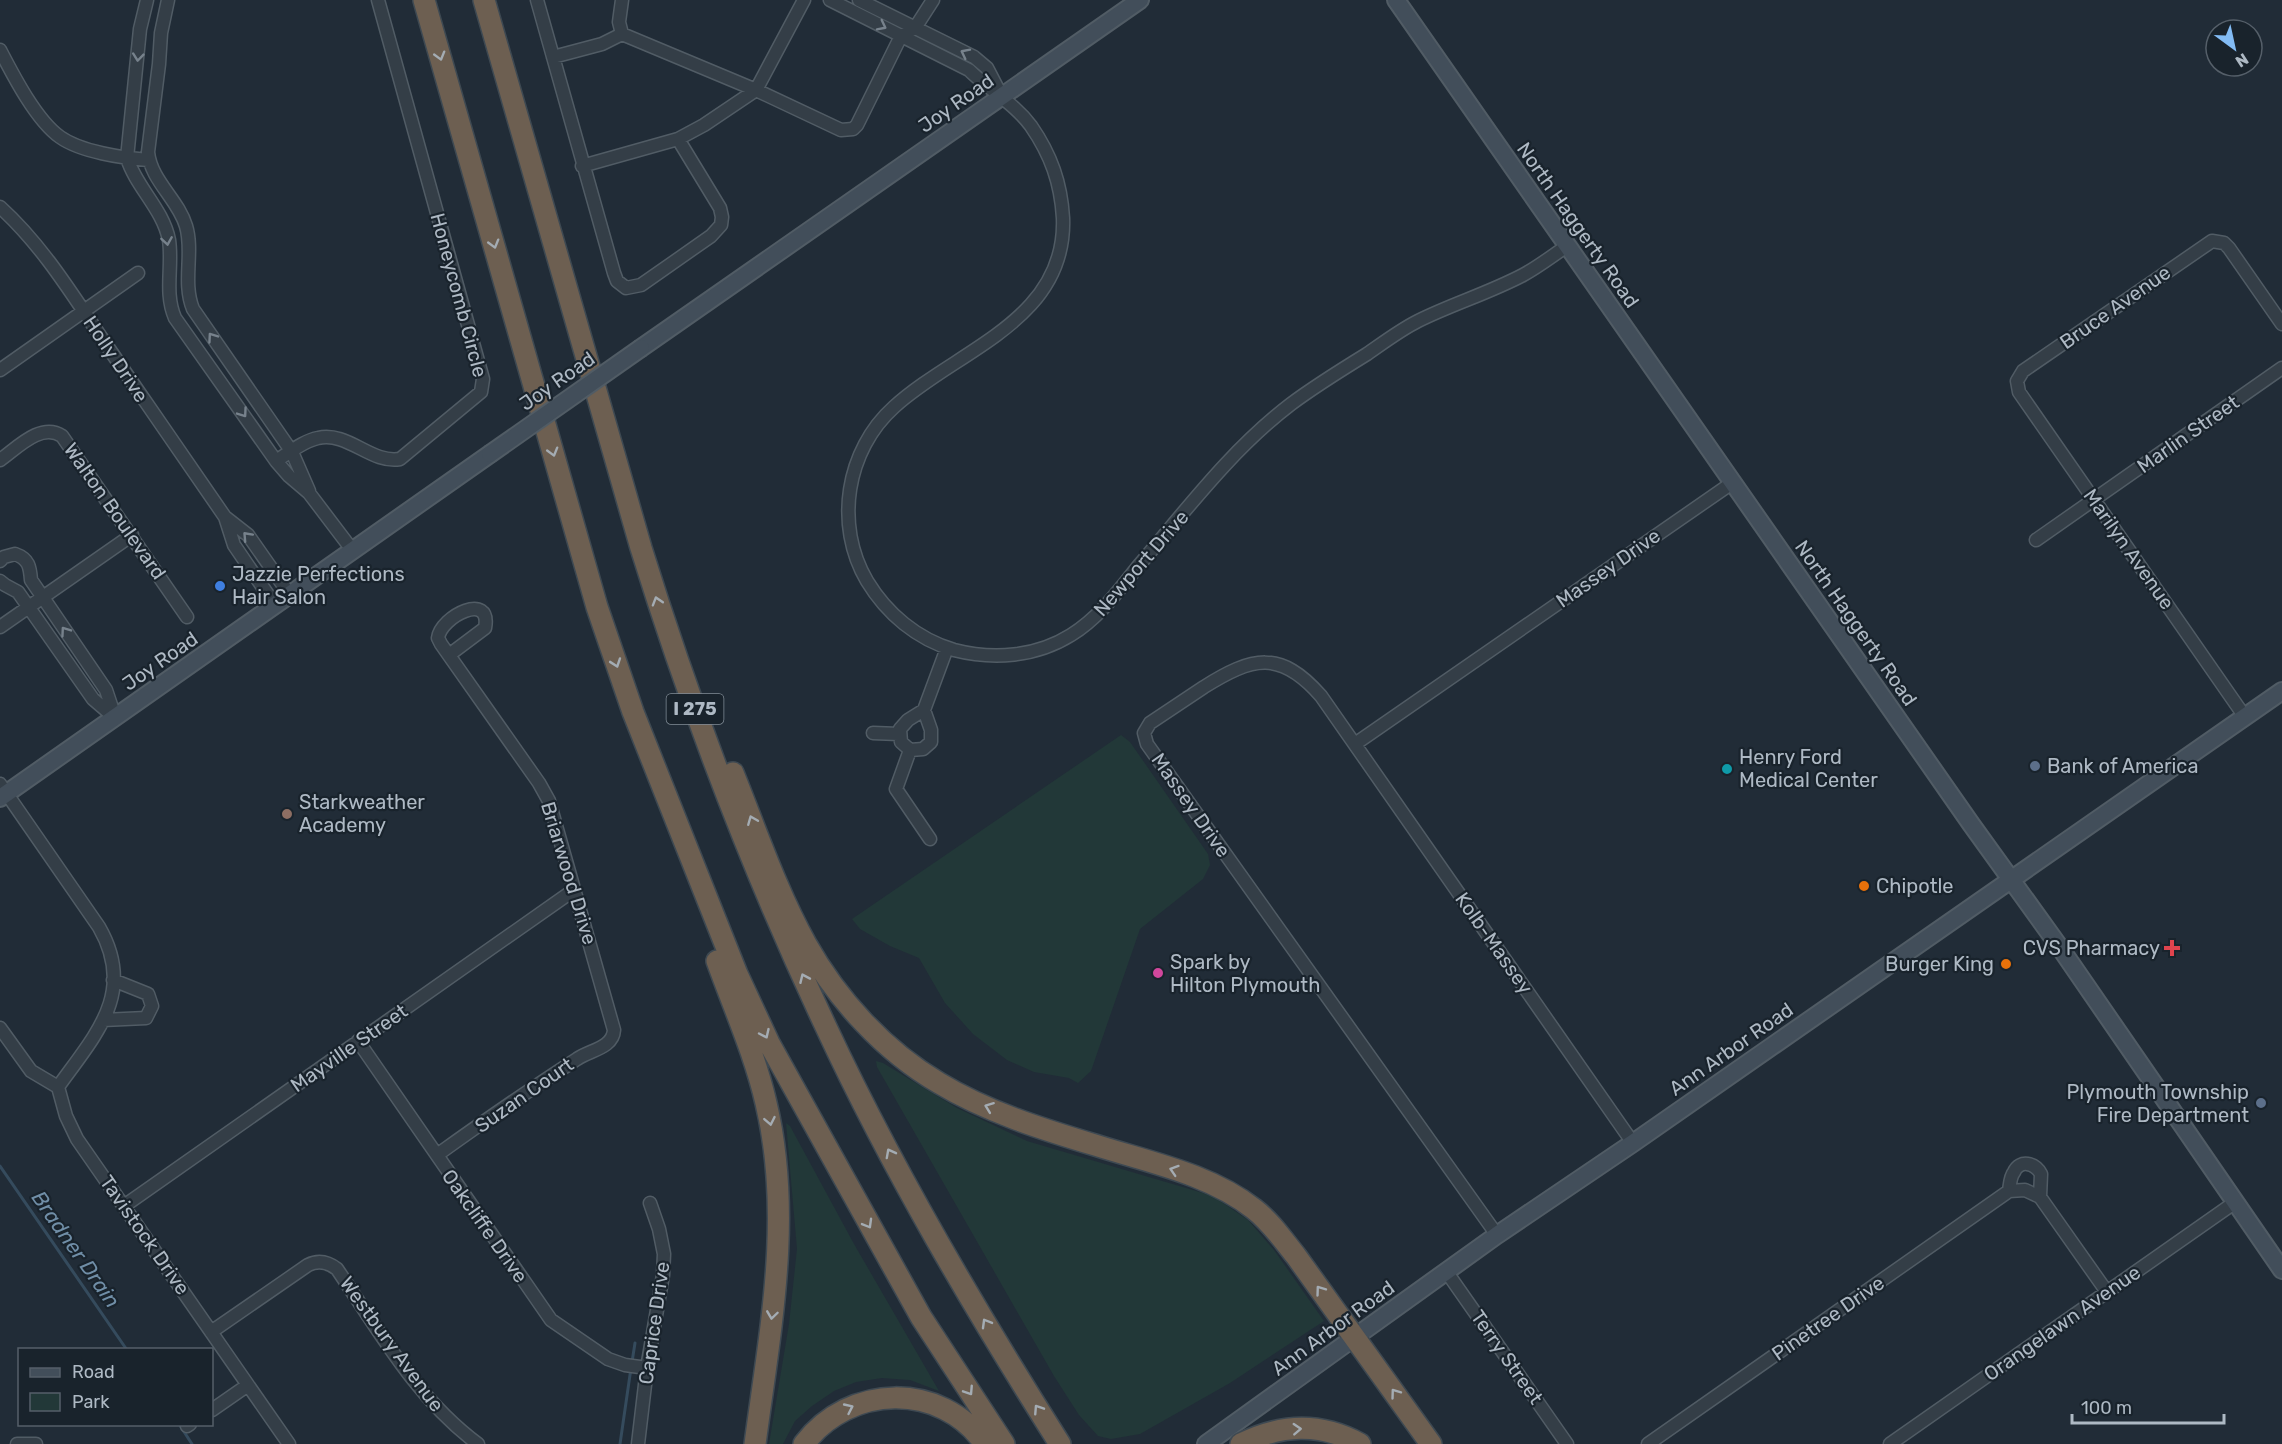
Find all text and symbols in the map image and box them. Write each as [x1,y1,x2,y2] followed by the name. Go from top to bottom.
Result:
[2204,18,2264,78] north arrow
[875,19,886,31] one-way arrow
[961,49,971,60] one-way arrow
[2232,49,2252,71] text: N
[433,50,445,61] one-way arrow
[132,53,144,62] one-way arrow
[914,68,998,138] street label: Joy Road
[1512,138,1644,312] street label: North Haggerty Road
[426,210,492,380] street label: Honeycomb Circle
[161,237,173,246] one-way arrow
[487,238,499,249] one-way arrow
[2055,260,2175,354] street label: Bruce Avenue
[78,311,154,407] street label: Holly Drive
[208,332,219,343] one-way arrow
[515,346,599,416] street label: Joy Road
[2132,390,2244,478] street label: Marlin Street
[236,407,247,418] one-way arrow
[59,438,171,584] street label: Walton Boulevard
[546,446,558,456] one-way arrow
[2079,484,2179,614] street label: Marilyn Avenue
[1088,505,1194,621] street label: Newport Drive
[1551,523,1665,613] street label: Massey Drive
[243,533,254,543] one-way arrow
[1790,536,1922,710] street label: North Haggerty Road
[232,562,405,609] place label: Jazzie Perfections Hair Salon
[213,579,227,593] marker: Jazzie Perfections Hair Salon
[652,596,664,607] one-way arrow
[118,626,202,696] street label: Joy Road
[61,627,72,638] one-way arrow
[609,657,622,667] one-way arrow
[666,694,724,724] road number: I 275
[1739,745,1878,792] place label: Henry Ford Medical Center
[1146,748,1236,862] street label: Massey Drive
[2047,754,2198,778] place label: Bank of America
[2028,759,2042,773] marker: Bank of America
[1720,762,1734,776] marker: Henry Ford Medical Center
[299,790,425,837] place label: Starkweather Academy
[536,799,602,947] street label: Briarwood Drive
[280,807,294,821] marker: Starkweather Academy
[747,815,759,826] one-way arrow
[1876,874,1954,898] place label: Chipotle
[1857,879,1871,893] marker: Chipotle
[1450,888,1538,998] street label: Kolb-Massey
[2023,936,2160,960] place label: CVS Pharmacy
[2165,941,2179,955] marker: CVS Pharmacy
[1170,950,1320,997] place label: Spark by Hilton Plymouth
[1885,952,1994,976] place label: Burger King
[1999,957,2013,971] marker: Burger King
[1151,966,1165,980] marker: Spark by Hilton Plymouth
[799,974,811,985] one-way arrow
[1664,997,1798,1101] street label: Ann Arbor Road
[286,999,412,1097] street label: Mayville Street
[757,1028,769,1039] one-way arrow
[470,1052,578,1138] street label: Suzan Court
[2066,1080,2249,1127] place label: Plymouth Township Fire Department
[2254,1096,2268,1110] marker: Plymouth Township Fire Department
[984,1102,995,1115] one-way arrow
[763,1116,776,1126] one-way arrow
[886,1149,897,1160] one-way arrow
[437,1165,533,1287] street label: Oakcliffe Drive
[1169,1165,1180,1177] one-way arrow
[95,1171,195,1299] street label: Tavistock Drive
[27,1186,125,1312] water label: Bradner Drain
[861,1218,872,1228] one-way arrow
[633,1260,675,1386] street label: Caprice Drive
[1979,1260,2145,1386] street label: Orangelawn Avenue
[1767,1270,1889,1366] street label: Pinetree Drive
[335,1272,449,1416] street label: Westbury Avenue
[1267,1275,1399,1381] street label: Ann Arbor Road
[1316,1285,1327,1296] one-way arrow
[1466,1305,1548,1409] street label: Terry Street
[767,1310,779,1320] one-way arrow
[982,1319,993,1329] one-way arrow
[18,1348,213,1426] legend
[72,1361,115,1383] text: Road
[962,1384,973,1395] one-way arrow
[2072,1387,2224,1425] scale bar
[1391,1389,1402,1400] one-way arrow
[72,1391,110,1413] text: Park
[2081,1397,2132,1419] text: 100 m
[843,1404,854,1416] one-way arrow
[1034,1405,1045,1416] one-way arrow
[1292,1423,1301,1435] one-way arrow

